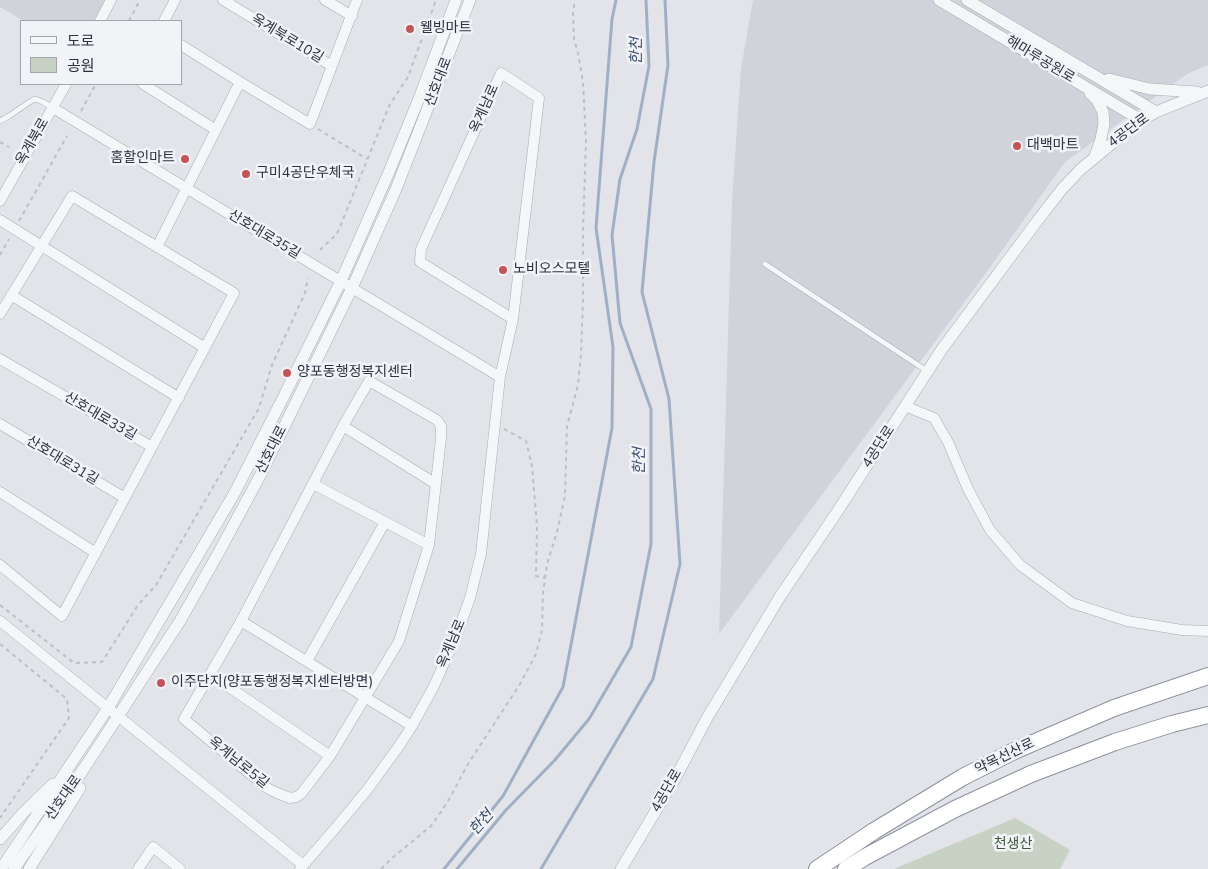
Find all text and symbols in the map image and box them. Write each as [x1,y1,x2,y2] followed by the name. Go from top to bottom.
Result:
[248,11,326,67] street label: 옥계북로10길
[20,20,182,85] legend
[420,21,472,37] place label: 웰빙마트
[404,23,416,35] marker: 웰빙마트
[67,31,95,51] text: 도로
[1003,33,1077,87] street label: 해마루공원로
[628,37,646,65] water label: 한천
[422,55,456,109] street label: 산호대로
[67,56,95,76] text: 공원
[467,82,503,136] street label: 옥계남로
[1105,110,1153,152] street label: 4공단로
[13,115,53,169] street label: 옥계북로
[1027,138,1079,154] place label: 대백마트
[1011,140,1023,152] marker: 대백마트
[111,151,175,167] place label: 홈할인마트
[179,153,191,165] marker: 홈할인마트
[256,166,355,182] place label: 구미4공단우체국
[240,168,252,180] marker: 구미4공단우체국
[225,207,303,263] street label: 산호대로35길
[513,262,590,278] place label: 노비오스모텔
[497,264,509,276] marker: 노비오스모텔
[297,365,413,381] place label: 양포동행정복지센터
[281,367,293,379] marker: 양포동행정복지센터
[61,389,139,445] street label: 산호대로33길
[253,423,291,477] street label: 산호대로
[859,423,899,471] street label: 4공단로
[23,433,101,489] street label: 산호대로31길
[631,447,649,475] water label: 한천
[434,617,470,671] street label: 옥계남로
[171,675,373,691] place label: 이주단지(양포동행정복지센터방면)
[155,677,167,689] marker: 이주단지(양포동행정복지센터방면)
[204,734,272,792] street label: 옥계남로5길
[972,735,1038,779] street label: 약목선산로
[648,766,686,816] street label: 4공단로
[42,772,86,824] street label: 산호대로
[466,807,498,839] water label: 한천
[994,837,1032,853] park label: 천생산

